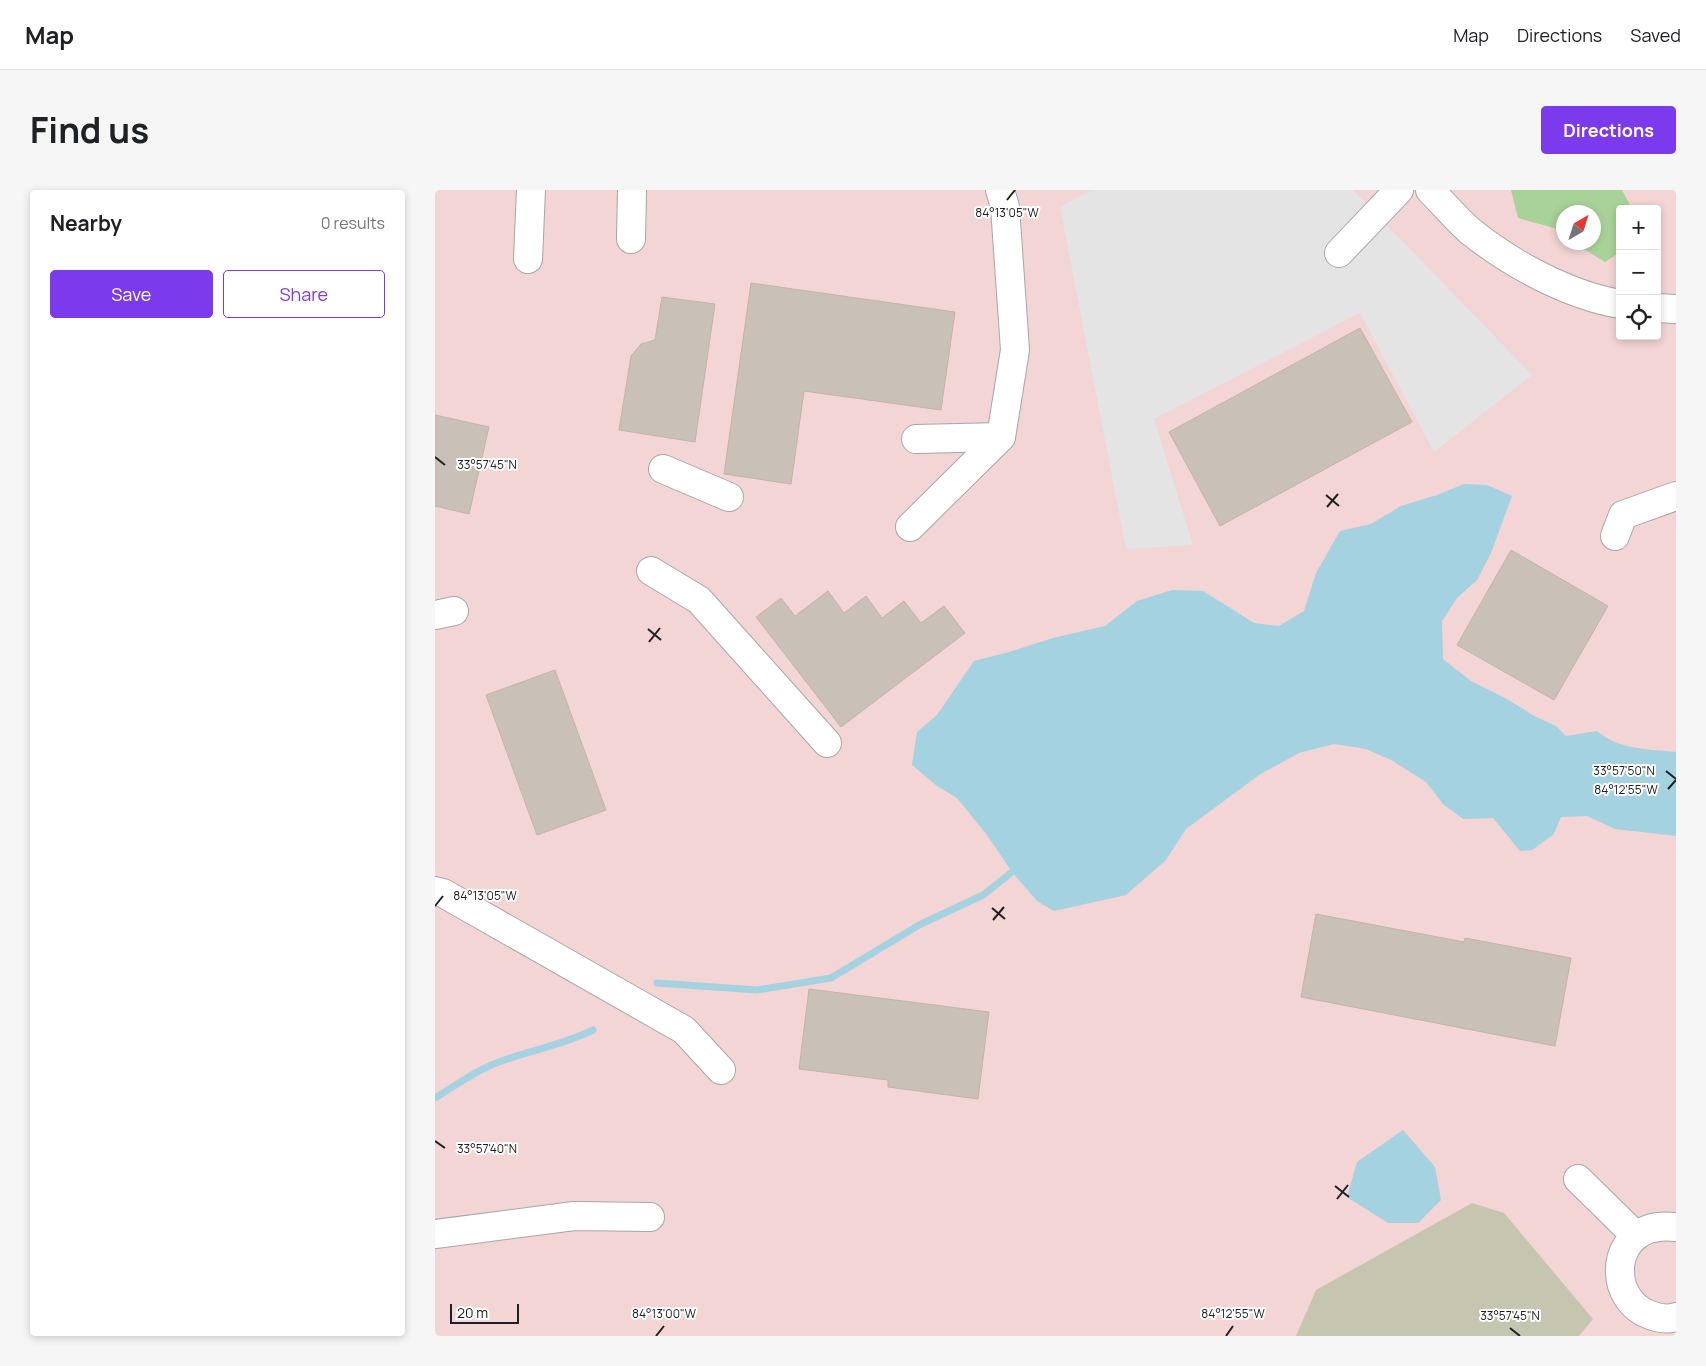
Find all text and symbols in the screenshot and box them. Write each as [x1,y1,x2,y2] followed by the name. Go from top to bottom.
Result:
[25,18,74,51] text: Map
[1453,23,1489,47] text: Map
[1517,23,1602,47] text: Directions
[1630,23,1681,47] text: Saved
[30,106,149,154] text: Find us
[1541,106,1676,154] button: Directions
[975,204,1040,221] text: 84°13'05"W
[1556,205,1601,250] north arrow
[1616,205,1661,340] map controls
[1616,205,1661,250] button: +
[50,209,122,237] text: Nearby
[321,212,385,234] text: 0 results
[1616,250,1661,295] button: −
[50,270,213,318] button: Save
[223,270,385,318] button: Share
[1616,295,1661,340] button: locate
[457,456,517,473] text: 33°57'45"N
[1593,762,1655,779] text: 33°57'50"N
[1594,781,1658,798] text: 84°12'55"W
[453,887,518,904] text: 84°13'05"W
[457,1140,517,1157] text: 33°57'40"N
[450,1301,519,1324] scale bar
[457,1303,488,1322] text: 20 m
[632,1305,697,1322] text: 84°13'00"W
[1201,1305,1265,1322] text: 84°12'55"W
[1480,1307,1540,1324] text: 33°57'45"N

